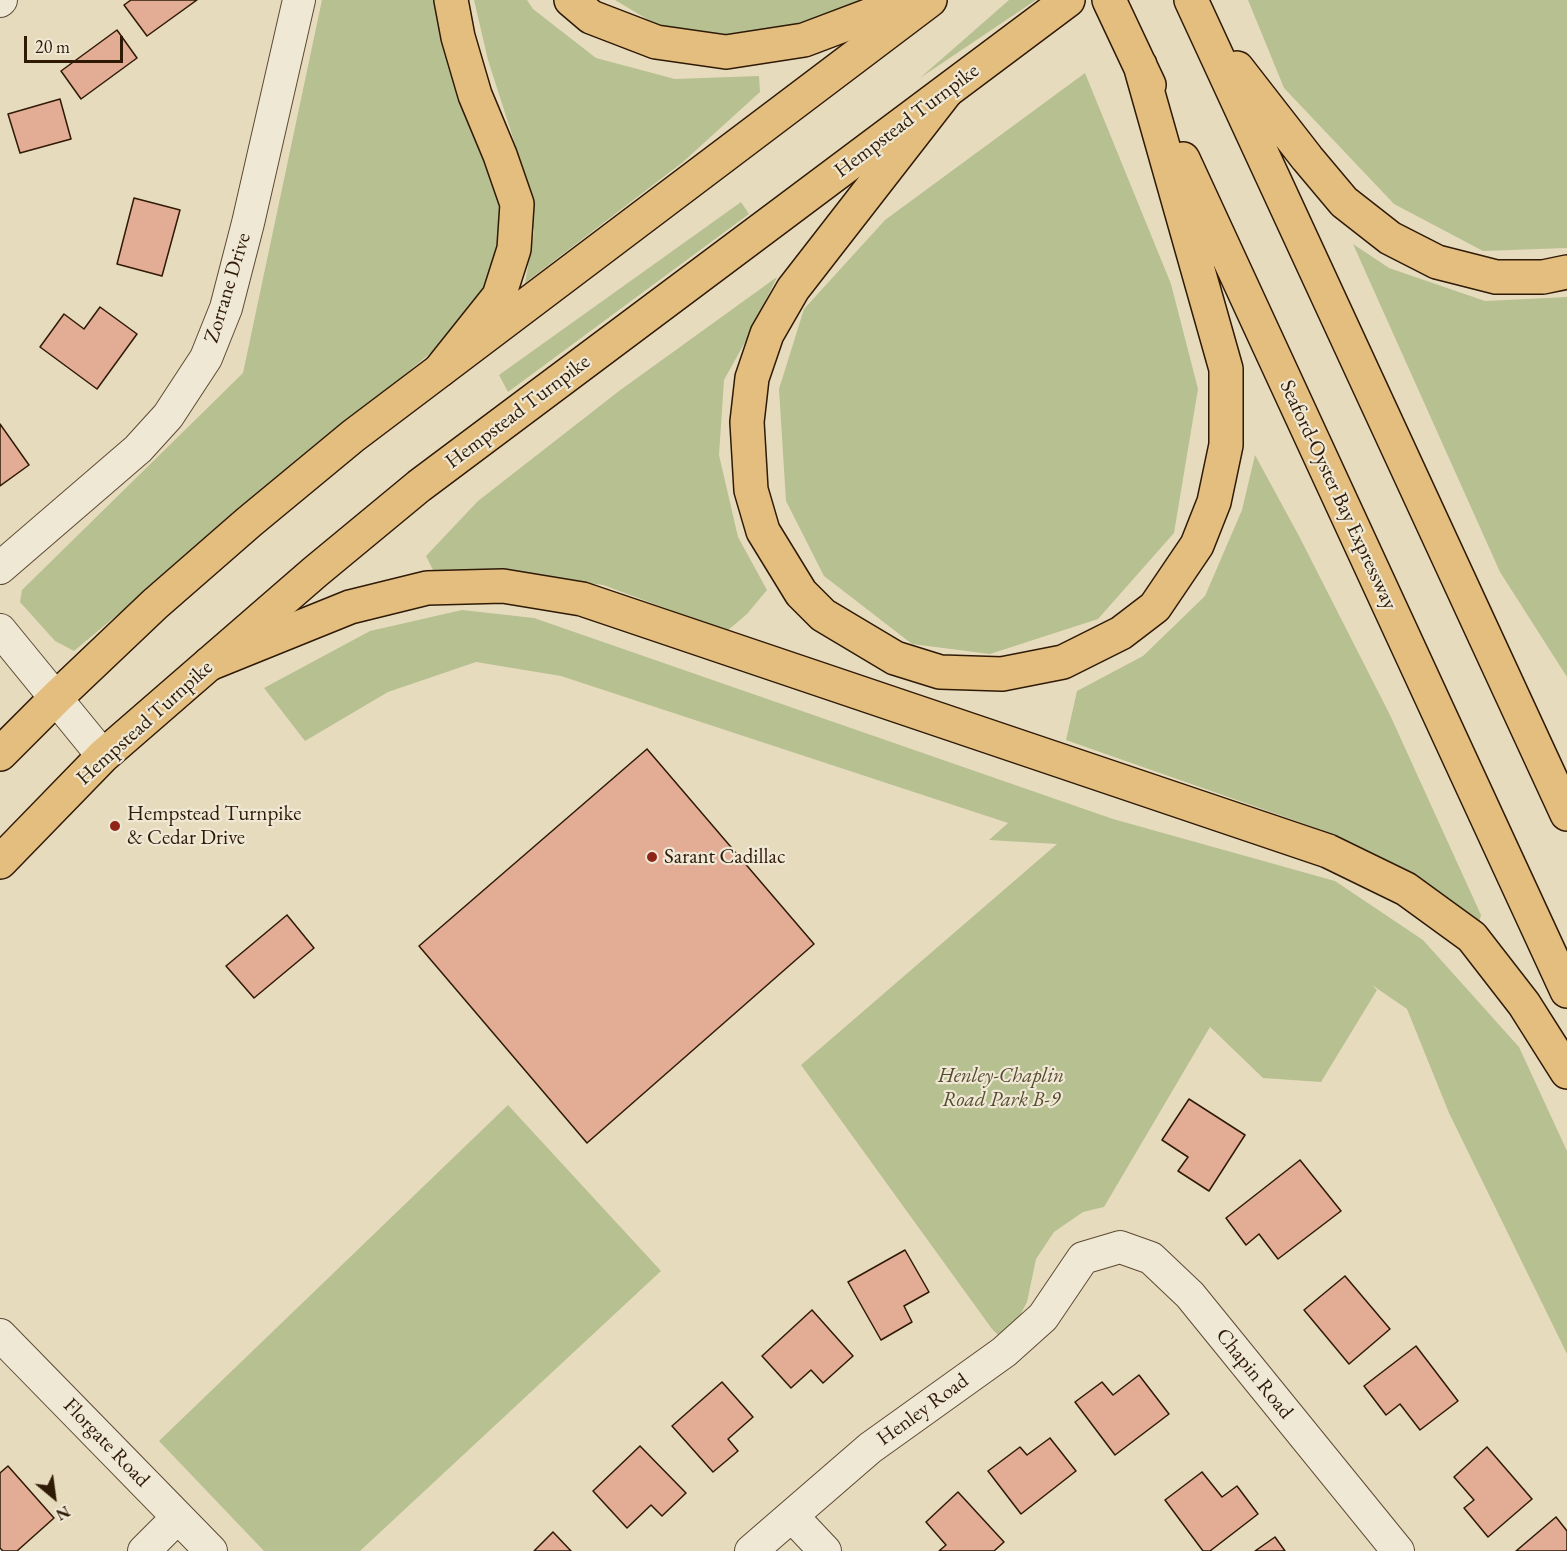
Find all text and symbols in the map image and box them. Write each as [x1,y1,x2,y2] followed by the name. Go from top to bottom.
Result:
[27,24,126,62] scale bar
[35,35,70,58] text: 20 m
[830,58,984,184] street label: Hempstead Turnpike
[199,230,257,346] street label: Zorrane Drive
[441,349,595,475] street label: Hempstead Turnpike
[1274,376,1402,614] street label: Seaford-Oyster Bay Expressway
[72,655,218,791] street label: Hempstead Turnpike
[127,801,302,851] place label: Hempstead Turnpike & Cedar Drive
[108,819,122,833] marker: Hempstead Turnpike & Cedar Drive
[664,844,785,870] place label: Sarant Cadillac
[645,850,659,864] marker: Sarant Cadillac
[938,1063,1064,1113] park label: Henley-Chaplin Road Park B-9
[1210,1324,1298,1424] street label: Chapin Road
[872,1368,974,1452] street label: Henley Road
[57,1393,155,1493] street label: Florgate Road
[24,1467,84,1527] north arrow
[52,1501,74,1526] text: N

